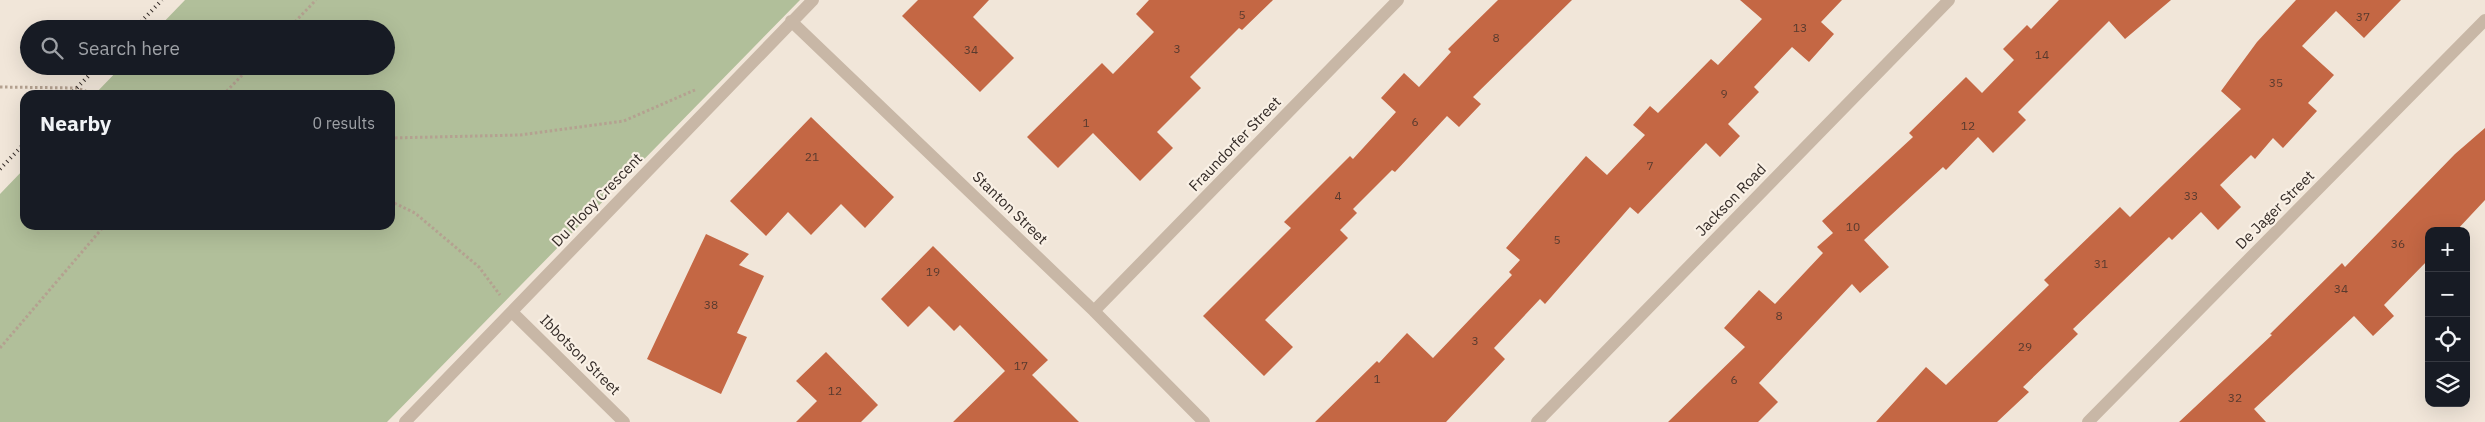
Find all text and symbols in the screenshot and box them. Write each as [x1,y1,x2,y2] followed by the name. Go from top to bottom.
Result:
[1238,7,1246,22] house number: 5
[2356,9,2370,24] house number: 37
[20,20,395,75] search box
[1793,20,1807,35] house number: 13
[1492,30,1500,45] house number: 8
[38,34,66,62] icon: search
[78,36,180,60] text: Search here
[1173,41,1181,56] house number: 3
[964,42,978,57] house number: 34
[2035,47,2049,62] house number: 14
[2269,75,2283,90] house number: 35
[1720,86,1728,101] house number: 9
[1185,92,1285,195] street label: Fraundorfer Street
[40,109,111,137] text: Nearby
[312,113,375,133] text: 0 results
[1411,114,1419,129] house number: 6
[1082,115,1090,130] house number: 1
[1961,118,1975,133] house number: 12
[547,149,646,250] street label: Du Plooy Crescent
[805,149,819,164] house number: 21
[1646,158,1654,173] house number: 7
[1691,160,1770,240] street label: Jackson Road
[2231,166,2318,253] street label: De Jager Street
[969,167,1052,248] street label: Stanton Street
[1334,188,1342,203] house number: 4
[2184,188,2198,203] house number: 33
[1846,219,1860,234] house number: 10
[2425,227,2470,407] map controls
[2425,227,2470,272] button: +
[1553,232,1561,247] house number: 5
[2391,236,2405,251] house number: 36
[2094,256,2108,271] house number: 31
[926,264,940,279] house number: 19
[2425,272,2470,317] button: −
[2334,281,2348,296] house number: 34
[704,297,718,312] house number: 38
[1775,308,1783,323] house number: 8
[536,310,625,399] street label: Ibbotson Street
[2425,317,2470,362] button: locate
[1471,333,1479,348] house number: 3
[2018,339,2032,354] house number: 29
[1014,358,1028,373] house number: 17
[2425,362,2470,407] button: layers
[1373,371,1381,386] house number: 1
[1730,372,1738,387] house number: 6
[828,383,842,398] house number: 12
[2228,390,2242,405] house number: 32

